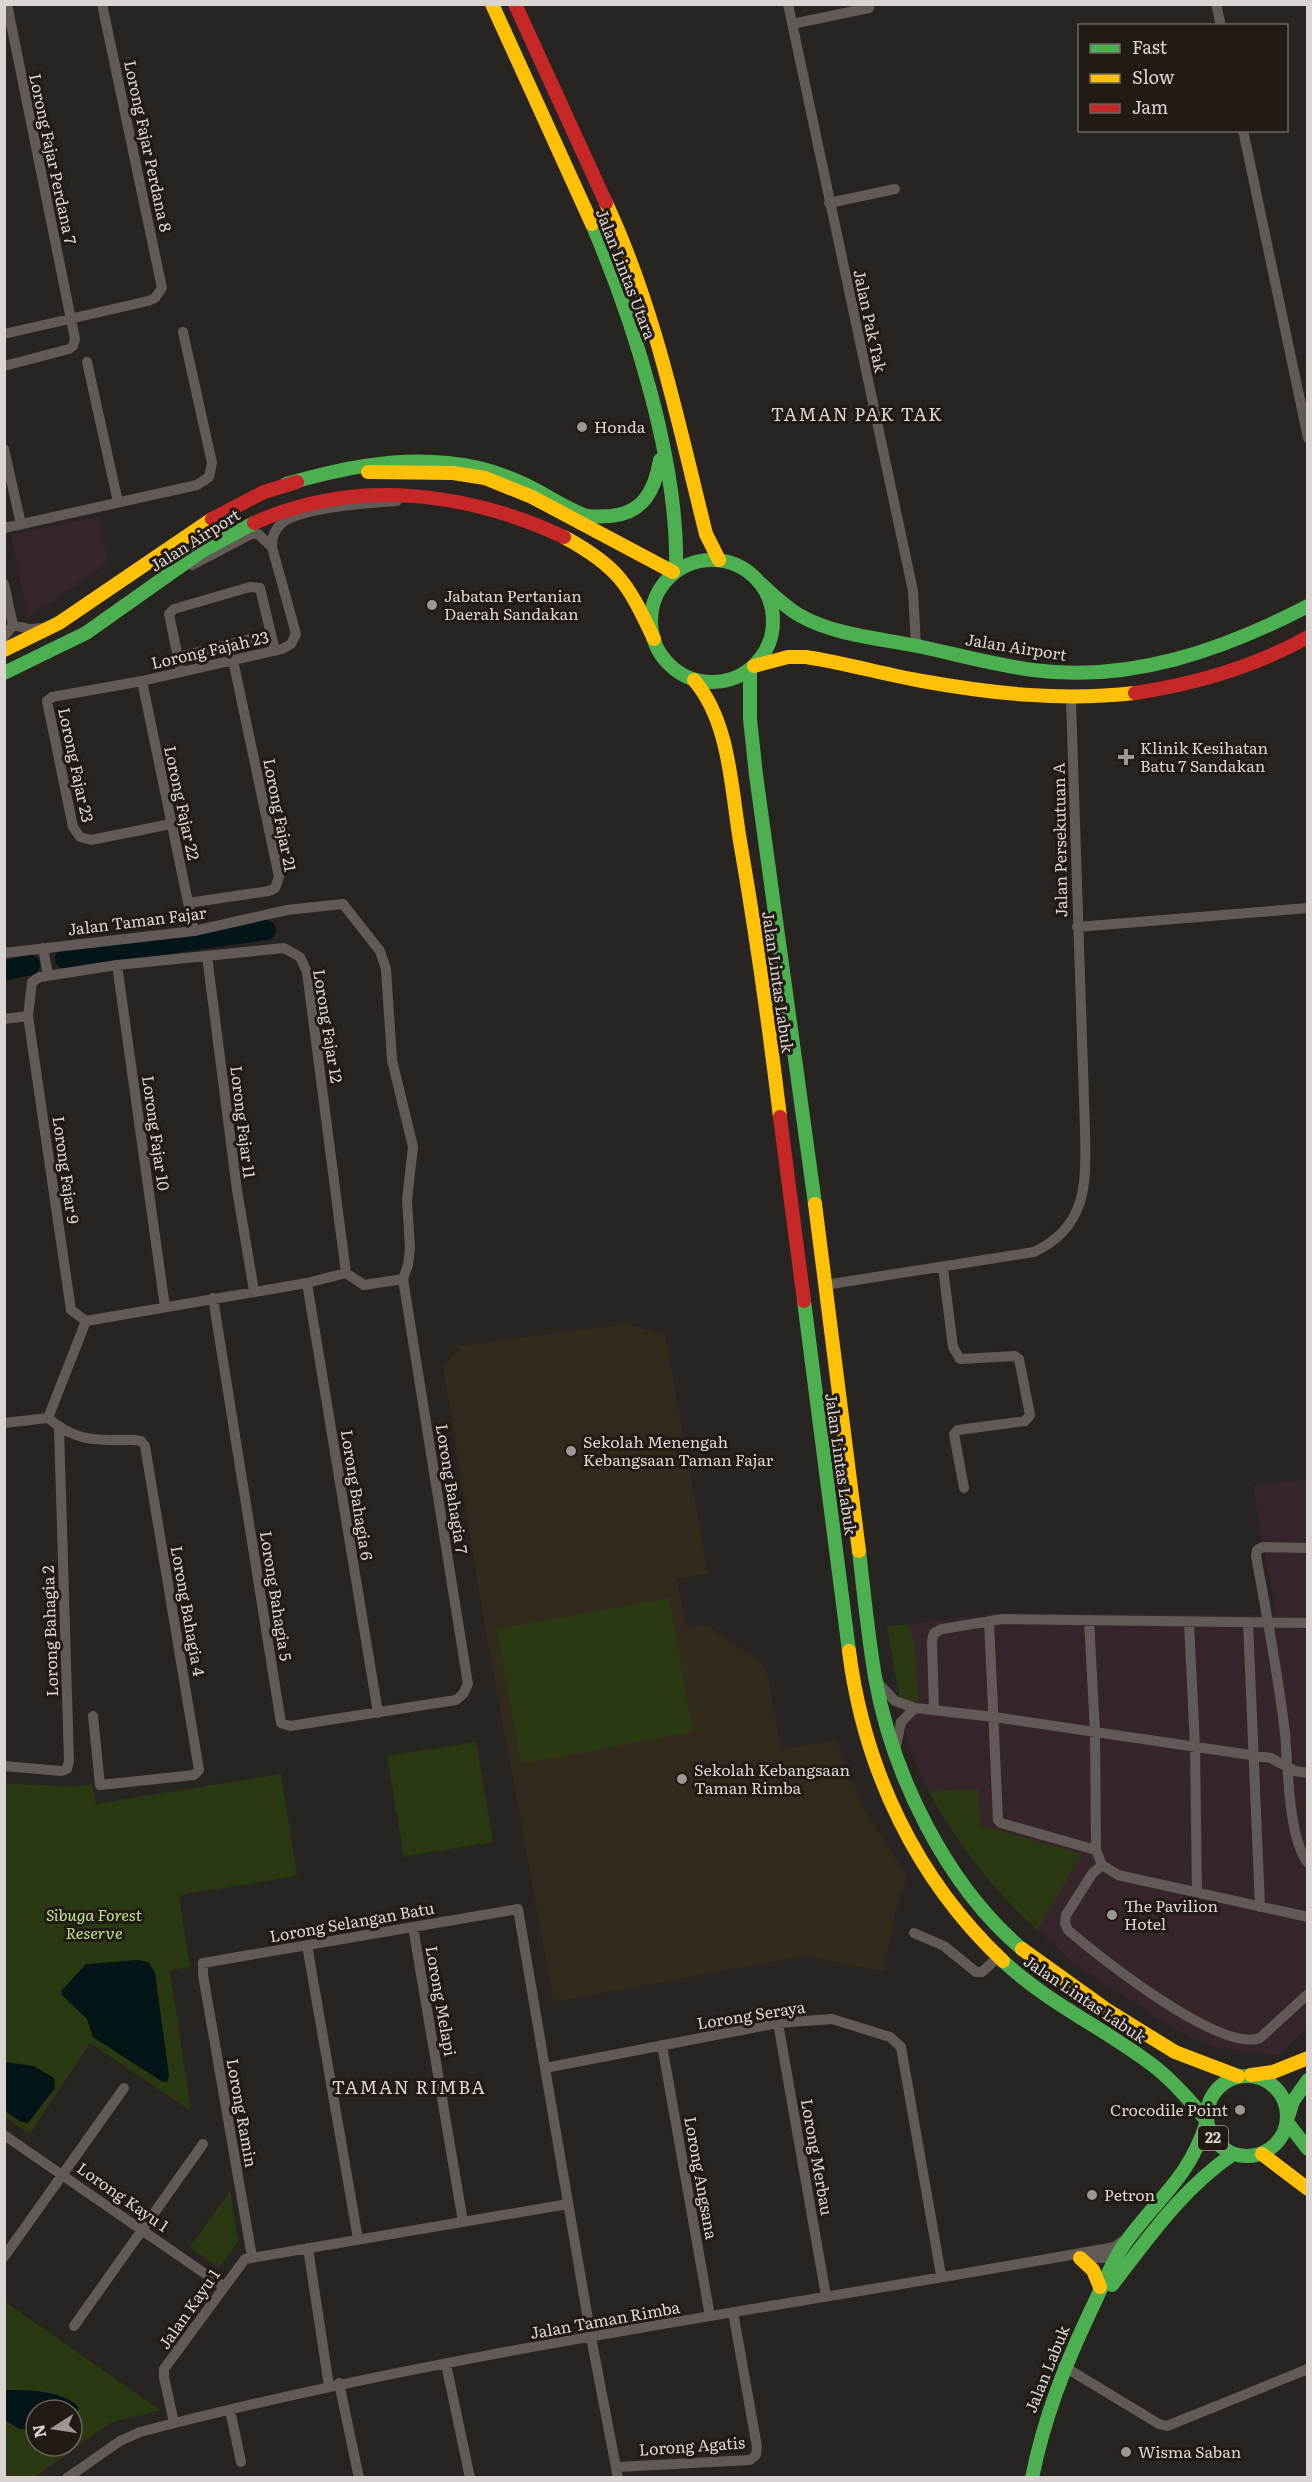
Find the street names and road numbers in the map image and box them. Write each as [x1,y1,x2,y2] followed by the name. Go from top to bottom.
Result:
[119,58,179,234] street label: Lorong Fajar Perdana 8
[24,71,84,247] street label: Lorong Fajar Perdana 7
[591,205,663,343] street label: Jalan Lintas Utara
[848,267,894,375] street label: Jalan Pak Tak
[145,502,245,576] street label: Jalan Airport
[148,624,271,674] street label: Lorong Fajah 23
[964,626,1069,666] street label: Jalan Airport
[53,705,101,825] street label: Lorong Fajar 23
[159,743,207,862] street label: Lorong Fajar 22
[258,756,304,874] street label: Lorong Fajar 21
[1046,762,1072,918] street label: Jalan Persekutuan A
[66,900,208,940] street label: Jalan Taman Fajar
[757,909,801,1055] street label: Jalan Lintas Labuk
[308,967,350,1084] street label: Lorong Fajar 12
[225,1064,263,1180] street label: Lorong Fajar 11
[137,1074,177,1192] street label: Lorong Fajar 10
[48,1114,86,1225] street label: Lorong Fajar 9
[820,1391,864,1537] street label: Jalan Lintas Labuk
[431,1422,475,1556] street label: Lorong Bahagia 7
[336,1428,380,1562] street label: Lorong Bahagia 6
[255,1529,299,1663] street label: Lorong Bahagia 5
[166,1544,212,1678] street label: Lorong Bahagia 4
[35,1565,63,1697] street label: Lorong Bahagia 2
[268,1895,436,1947] street label: Lorong Selangan Batu
[420,1944,463,2058] street label: Lorong Melapi
[1019,1948,1152,2048] street label: Jalan Lintas Labuk
[695,1994,807,2034] street label: Lorong Seraya
[222,2057,264,2169] street label: Lorong Ramin
[796,2097,840,2217] street label: Lorong Merbau
[679,2115,725,2241] street label: Lorong Angsana
[1198,2126,1228,2150] road number: 22
[73,2156,175,2237] street label: Lorong Kayu 1
[152,2263,225,2353] street label: Jalan Kayu 1
[528,2294,682,2344] street label: Jalan Taman Rimba
[1018,2321,1075,2416] street label: Jalan Labuk
[638,2429,746,2461] street label: Lorong Agatis

